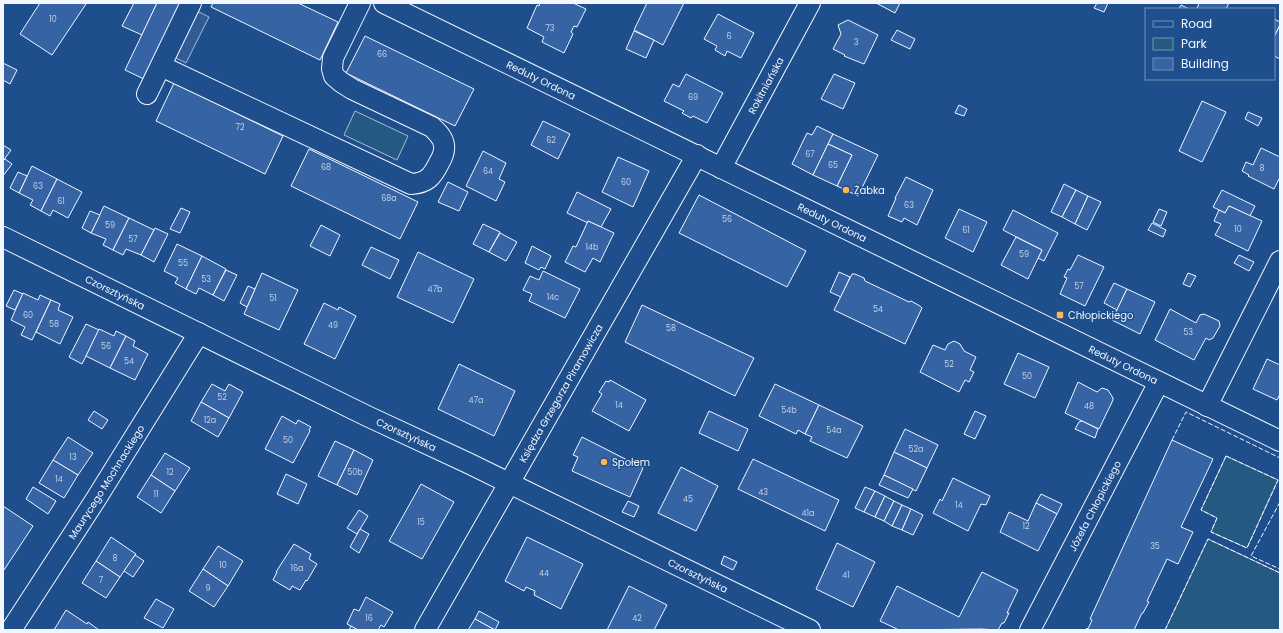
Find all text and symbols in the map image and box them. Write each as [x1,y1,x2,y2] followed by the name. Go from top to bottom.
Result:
[1145,8,1275,80] legend
[49,14,57,25] house number: 10
[1181,15,1212,32] text: Road
[545,23,555,34] house number: 73
[726,31,732,42] house number: 6
[1181,35,1208,52] text: Park
[854,37,859,48] house number: 3
[377,49,387,60] house number: 66
[744,54,787,117] street label: Rokitniańska
[1181,55,1229,72] text: Building
[504,57,578,103] street label: Reduty Ordona
[688,92,698,103] house number: 69
[236,122,245,133] house number: 72
[546,135,556,146] house number: 62
[805,149,815,160] house number: 67
[828,160,838,171] house number: 65
[321,162,331,173] house number: 68
[1259,163,1265,174] house number: 8
[483,166,493,177] house number: 64
[621,177,631,188] house number: 60
[33,181,43,192] house number: 63
[854,183,885,198] place label: Żabka
[841,185,851,195] marker: Żabka
[381,193,397,204] house number: 68a
[57,196,65,207] house number: 61
[795,199,869,245] street label: Reduty Ordona
[904,200,914,211] house number: 63
[722,214,732,225] house number: 56
[105,220,115,231] house number: 59
[1234,224,1242,235] house number: 10
[962,225,970,236] house number: 61
[128,234,138,245] house number: 57
[586,242,599,253] house number: 14b
[1019,249,1029,260] house number: 59
[178,258,188,269] house number: 55
[83,271,148,313] street label: Czorsztyńska
[201,274,211,285] house number: 53
[1074,281,1084,292] house number: 57
[428,284,443,295] house number: 47b
[547,292,559,303] house number: 14c
[269,293,277,304] house number: 51
[873,304,883,315] house number: 54
[1068,308,1133,323] place label: Chłopickiego
[23,310,33,321] house number: 60
[1055,310,1065,320] marker: Chłopickiego
[49,319,59,330] house number: 58
[328,320,338,331] house number: 49
[515,321,606,465] street label: Księdza Grzegorza Piramowicza
[666,323,676,334] house number: 58
[1183,327,1193,338] house number: 53
[101,341,111,352] house number: 56
[1086,341,1161,388] street label: Reduty Ordona
[124,356,134,367] house number: 54
[944,359,954,370] house number: 52
[1022,371,1032,382] house number: 50
[217,392,227,403] house number: 52
[469,395,483,406] house number: 47a
[615,400,623,411] house number: 14
[1084,401,1094,412] house number: 48
[781,405,797,416] house number: 54b
[374,414,439,455] street label: Czorsztyńska
[204,415,216,426] house number: 12a
[64,422,148,542] street label: Maurycego Mochnackiego
[826,425,842,436] house number: 54a
[283,435,293,446] house number: 50
[908,444,924,455] house number: 52a
[69,452,77,463] house number: 13
[612,455,650,470] place label: Społem
[599,457,609,467] marker: Społem
[1065,458,1124,554] street label: Józefa Chłopickiego
[166,467,174,478] house number: 12
[347,467,363,478] house number: 50b
[55,474,63,485] house number: 14
[758,487,768,498] house number: 43
[153,489,159,500] house number: 11
[683,494,693,505] house number: 45
[955,500,963,511] house number: 14
[802,508,815,519] house number: 41a
[417,517,425,528] house number: 15
[1022,521,1030,532] house number: 12
[1150,541,1160,552] house number: 35
[112,553,118,564] house number: 8
[665,554,731,596] street label: Czorsztyńska
[219,560,227,571] house number: 10
[290,563,304,574] house number: 16a
[539,568,549,579] house number: 44
[842,570,850,581] house number: 41
[99,575,104,586] house number: 7
[205,583,211,594] house number: 9
[365,613,373,624] house number: 16
[632,613,642,624] house number: 42

